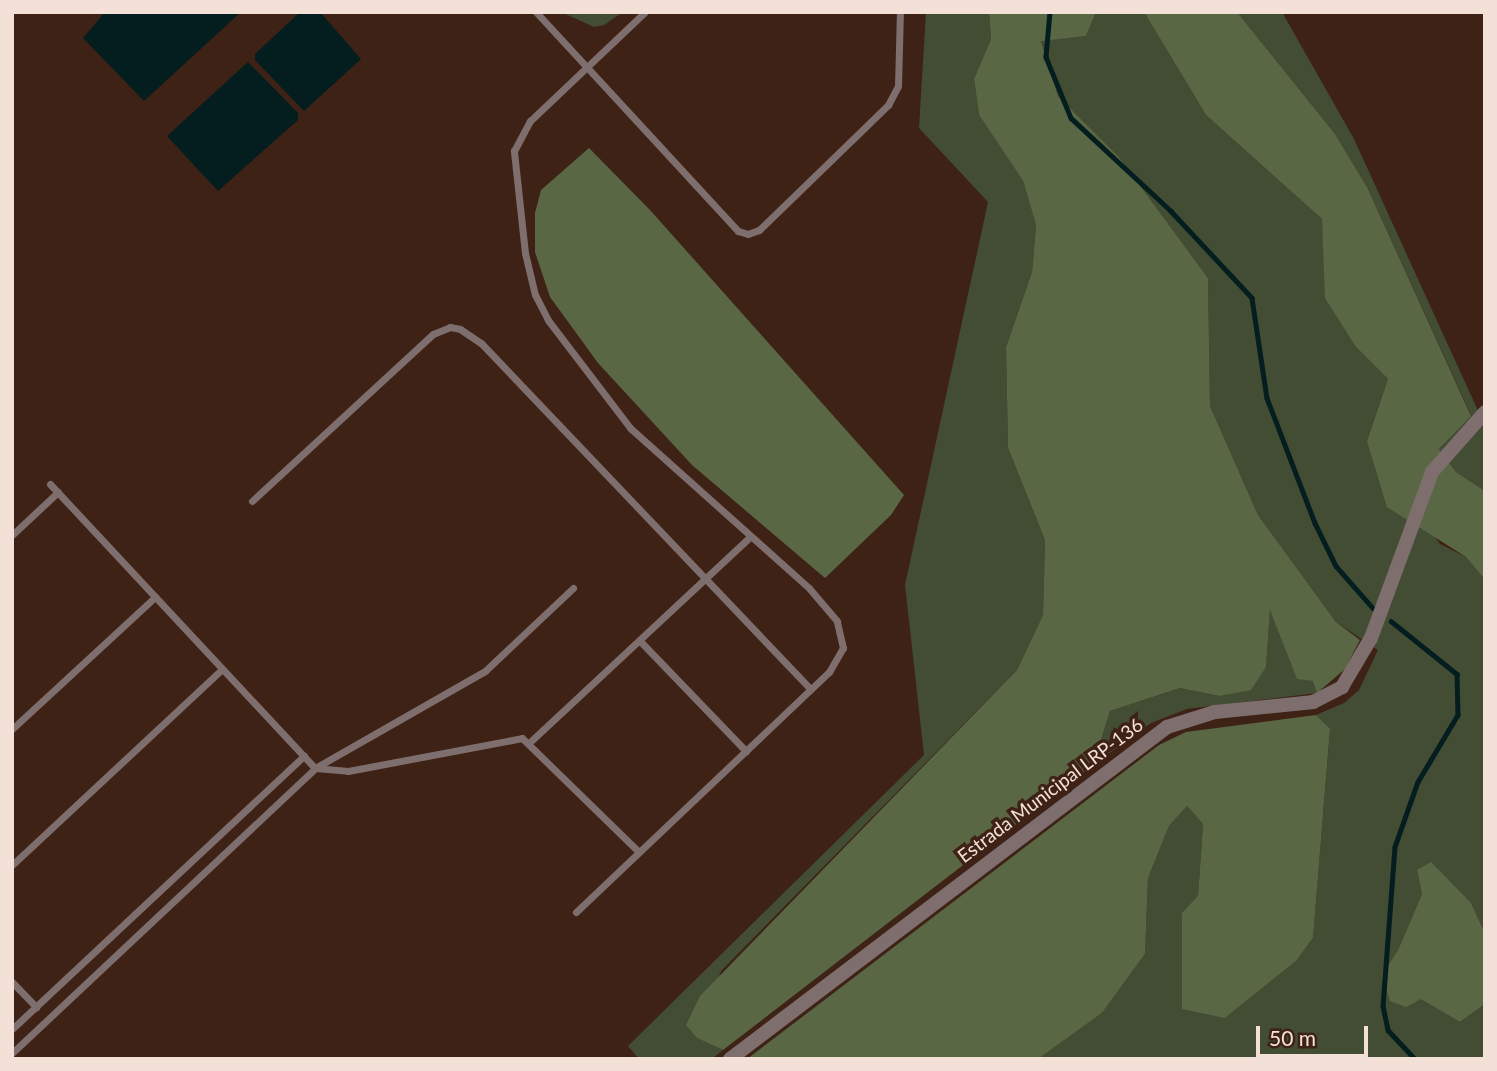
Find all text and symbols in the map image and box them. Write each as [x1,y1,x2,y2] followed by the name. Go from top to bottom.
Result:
[953,713,1147,867] street label: Estrada Municipal LRP-136
[1259,1012,1371,1056] scale bar
[1269,1025,1316,1050] text: 50 m

